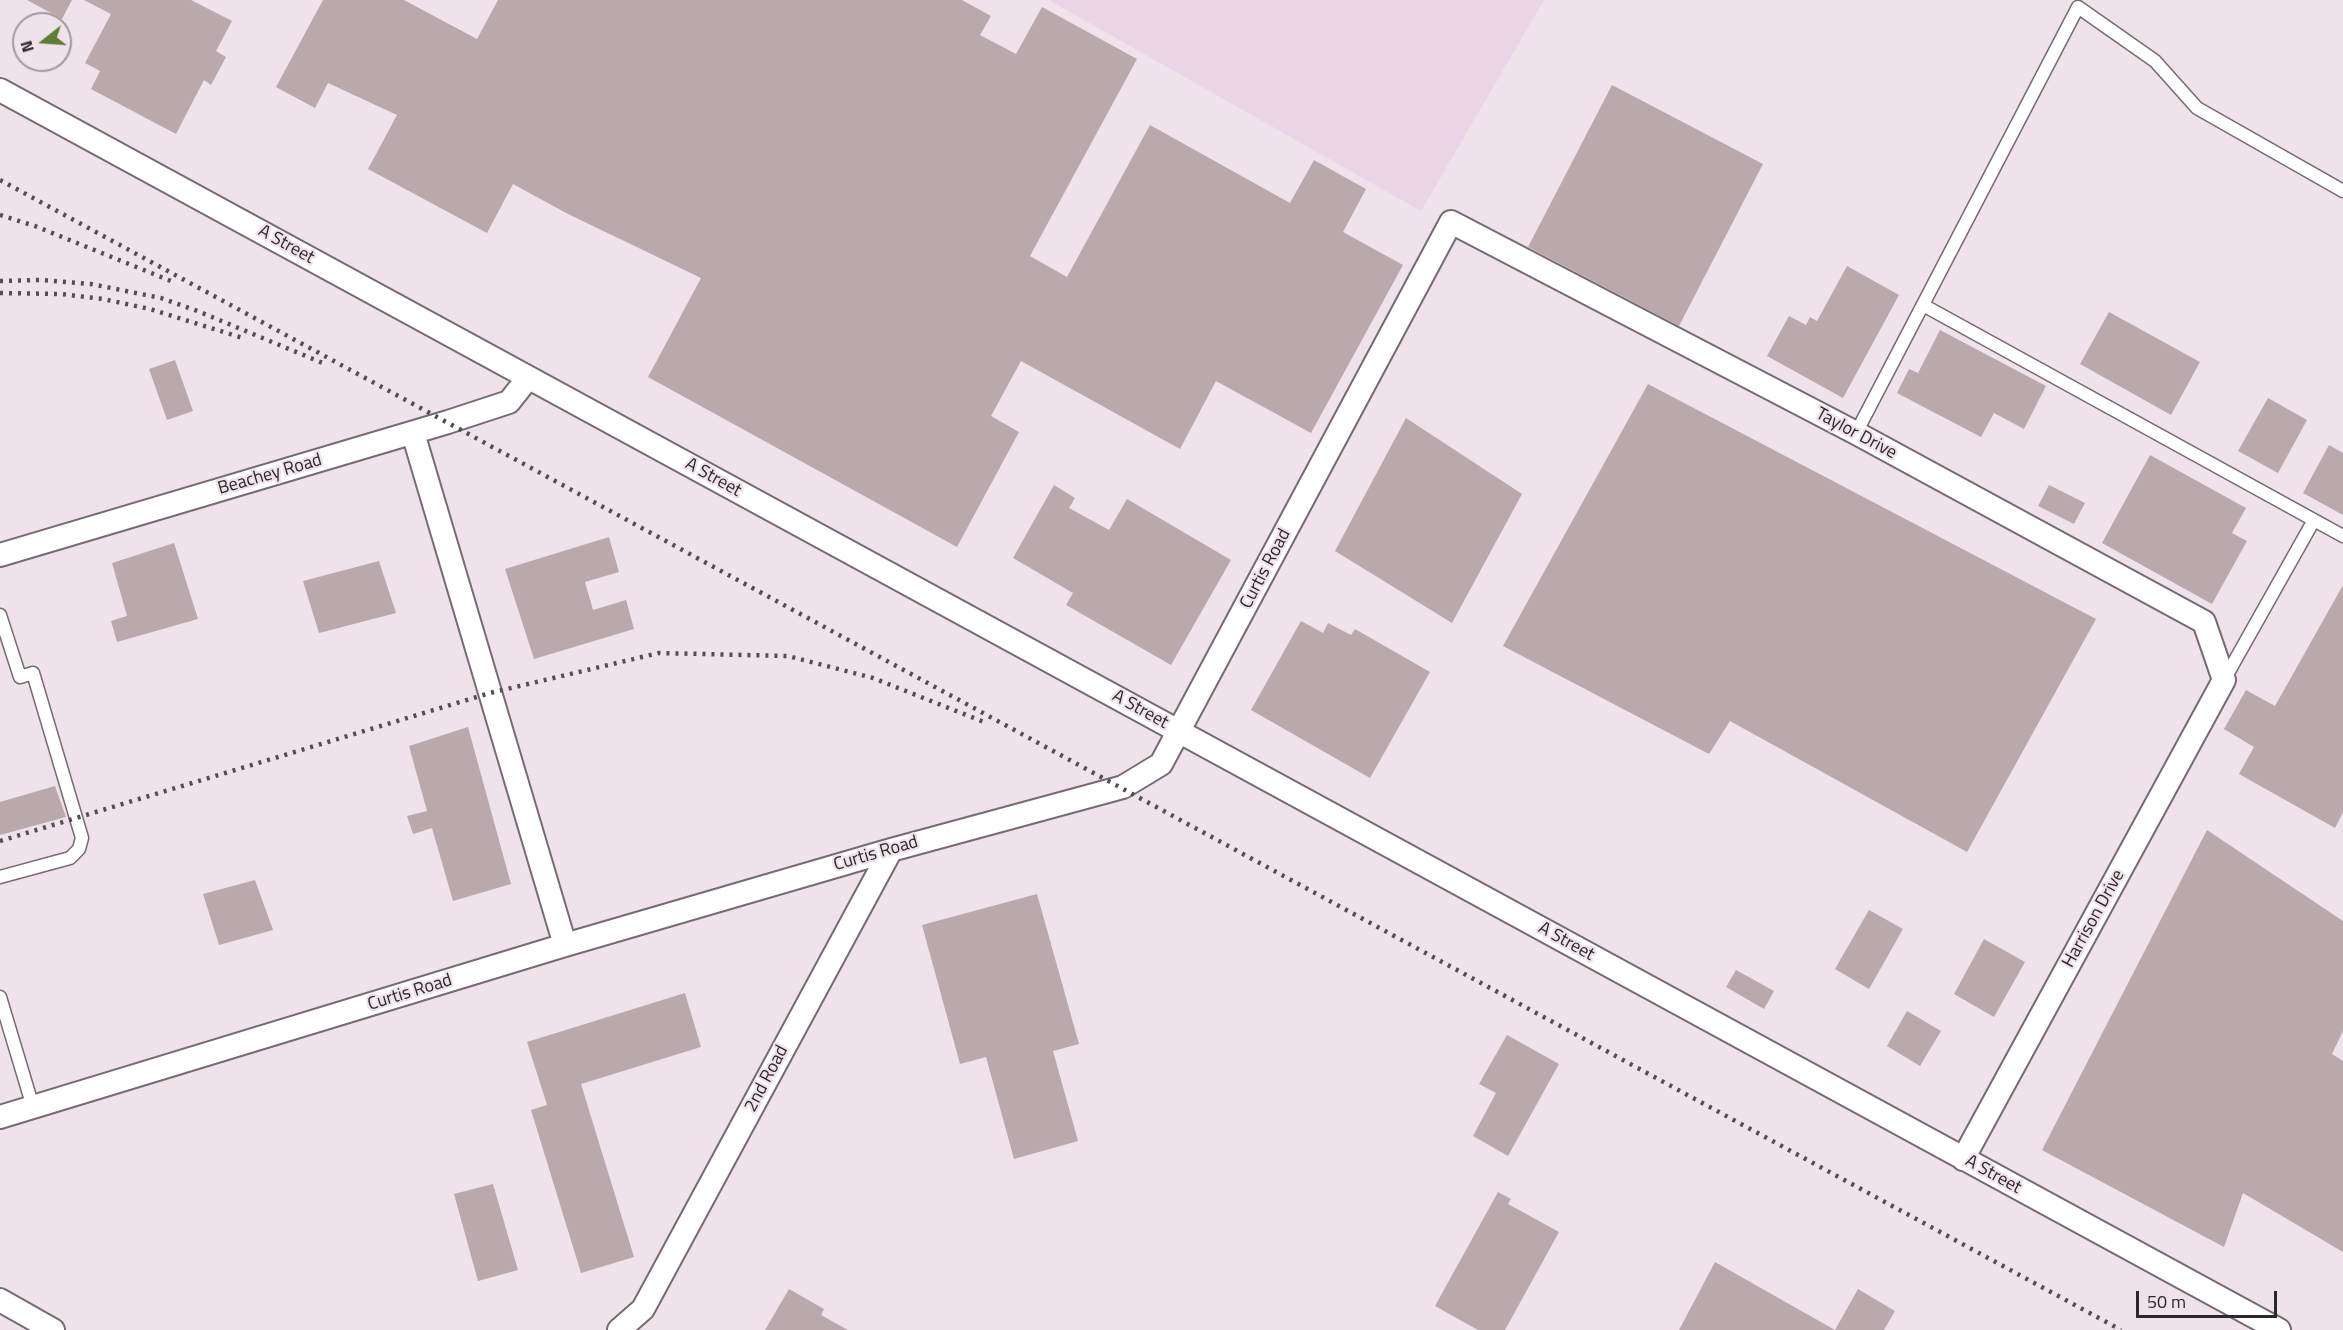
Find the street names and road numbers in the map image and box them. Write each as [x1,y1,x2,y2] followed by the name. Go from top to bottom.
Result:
[254,221,318,269] street label: A Street
[1812,404,1900,464] street label: Taylor Drive
[215,450,325,500] street label: Beachey Road
[681,454,745,502] street label: A Street
[1236,526,1296,612] street label: Curtis Road
[1108,686,1172,734] street label: A Street
[831,832,921,876] street label: Curtis Road
[2058,866,2130,972] street label: Harrison Drive
[1534,918,1598,966] street label: A Street
[365,970,455,1016] street label: Curtis Road
[741,1042,793,1116] street label: 2nd Road
[1961,1151,2025,1199] street label: A Street

